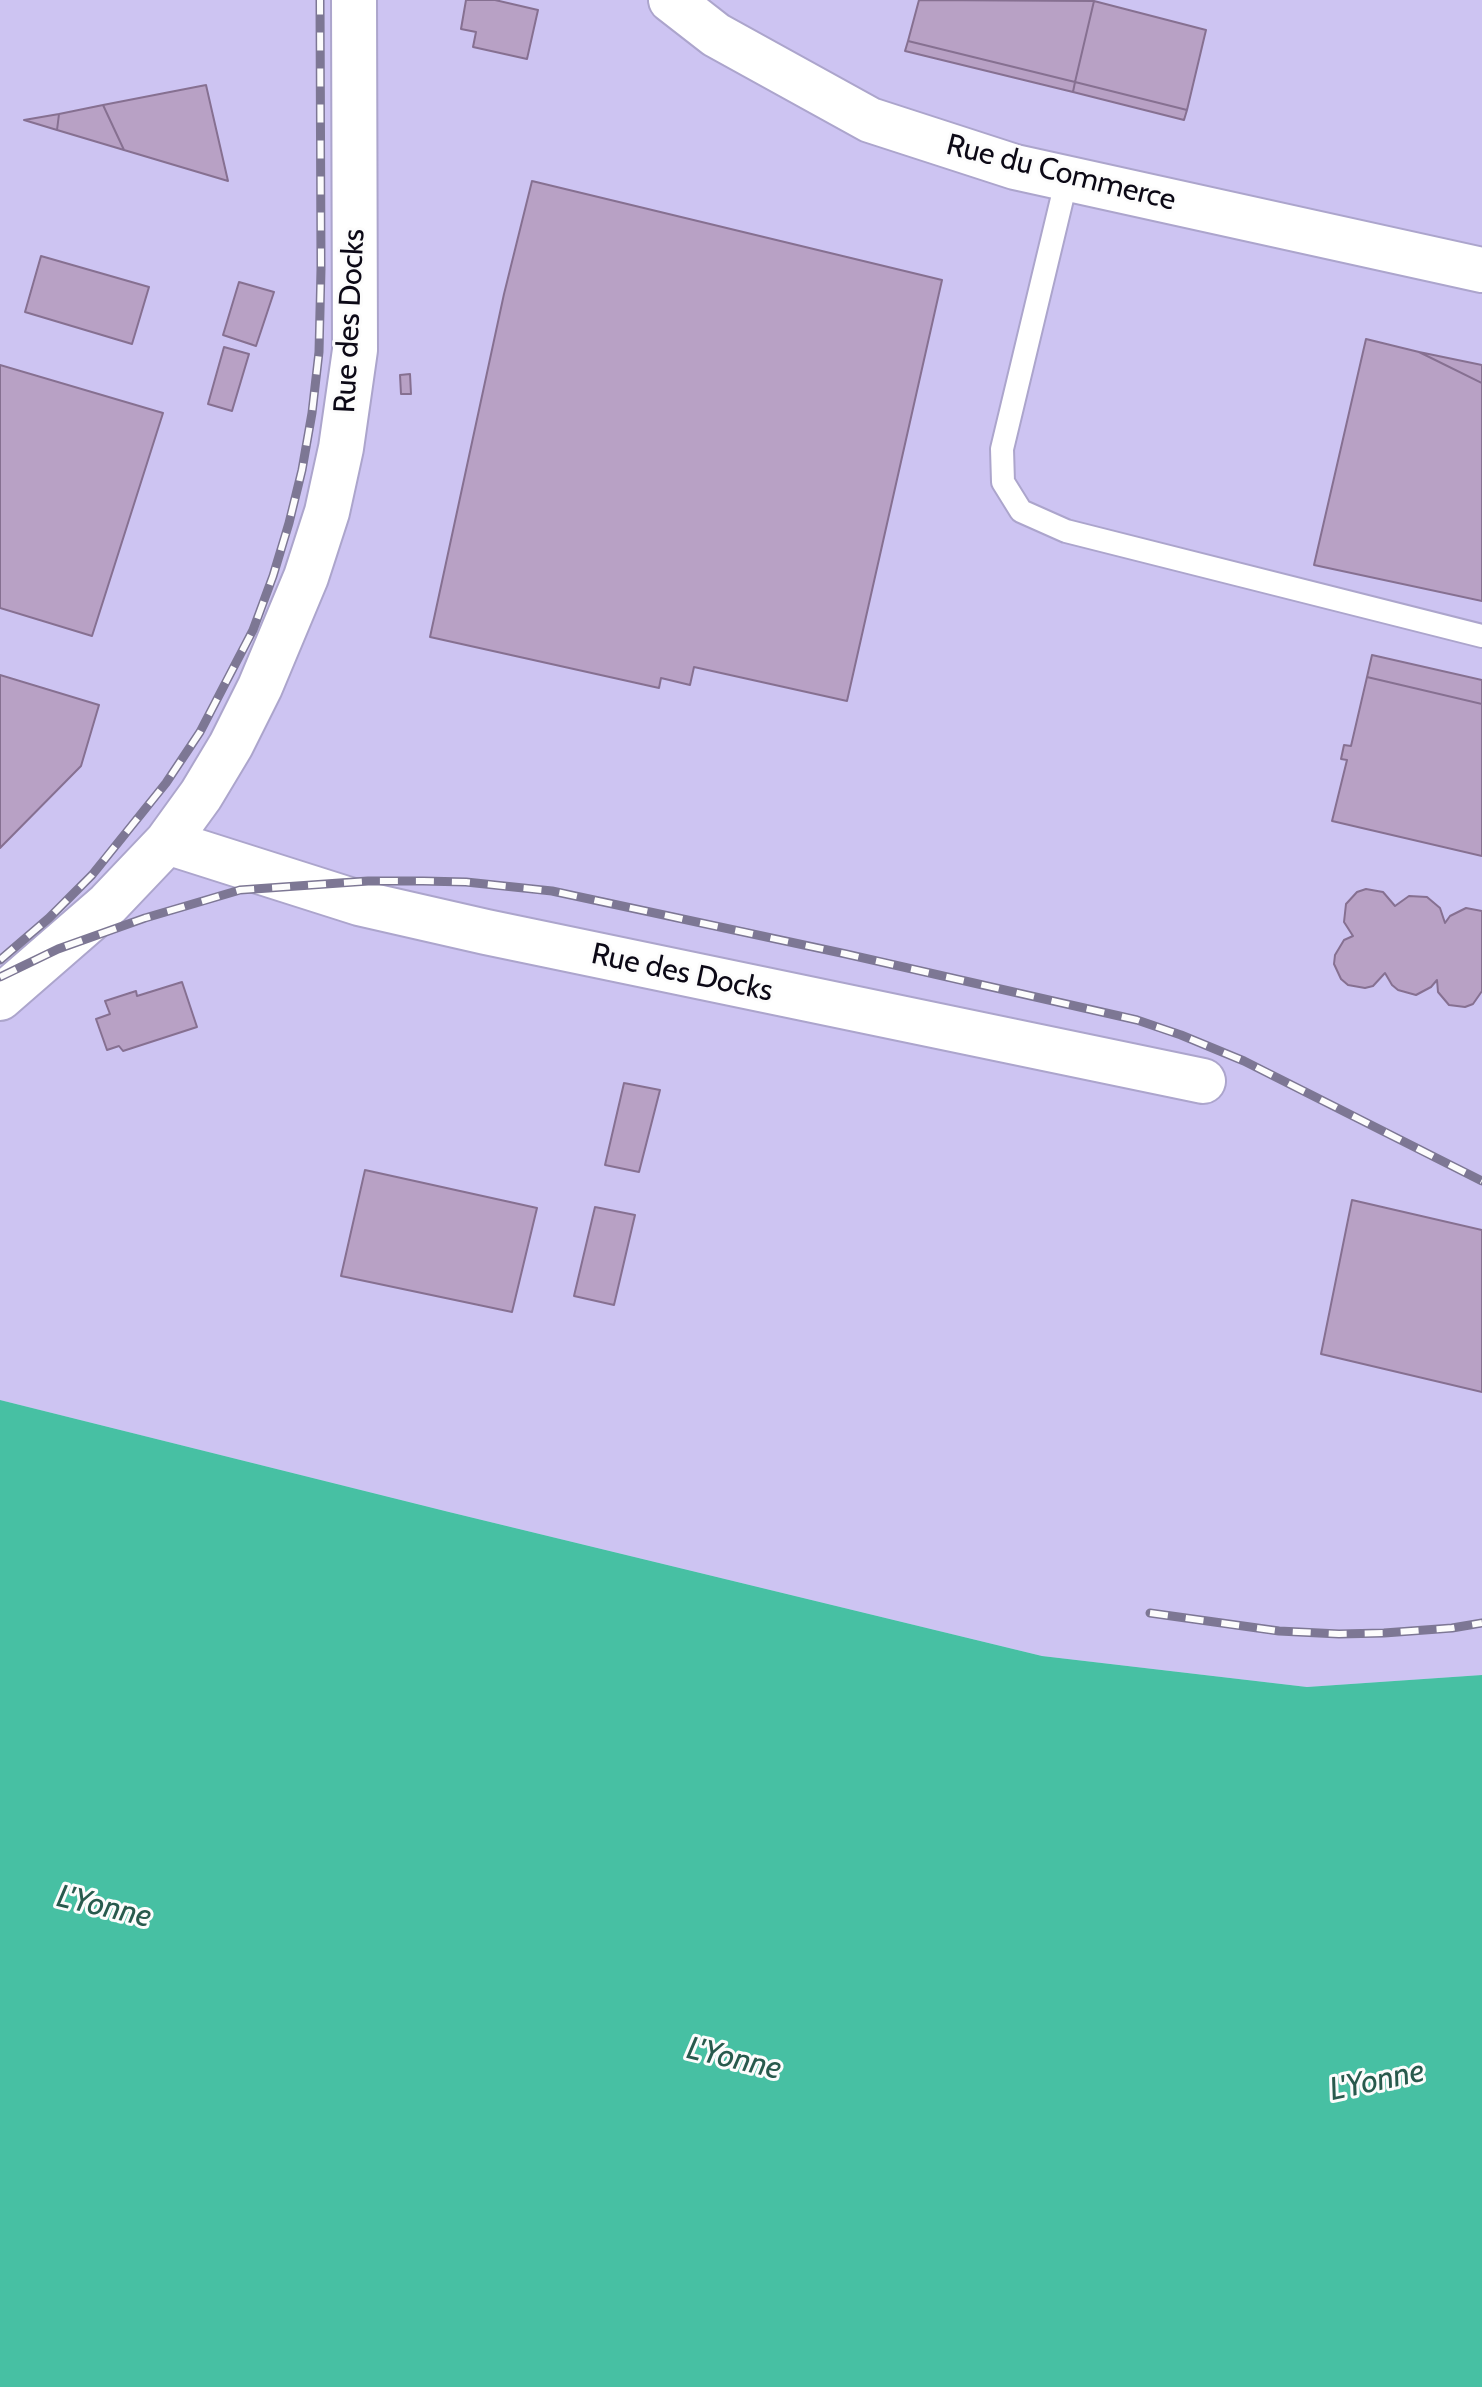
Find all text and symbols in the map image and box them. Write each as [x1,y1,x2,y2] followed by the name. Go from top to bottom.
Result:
[943,127,1179,219] street label: Rue du Commerce
[327,228,373,414] street label: Rue des Docks
[588,936,776,1010] street label: Rue des Docks
[53,1878,155,1936] water label: L'Yonne
[683,2030,785,2088] water label: L'Yonne
[1326,2052,1428,2110] water label: L'Yonne

